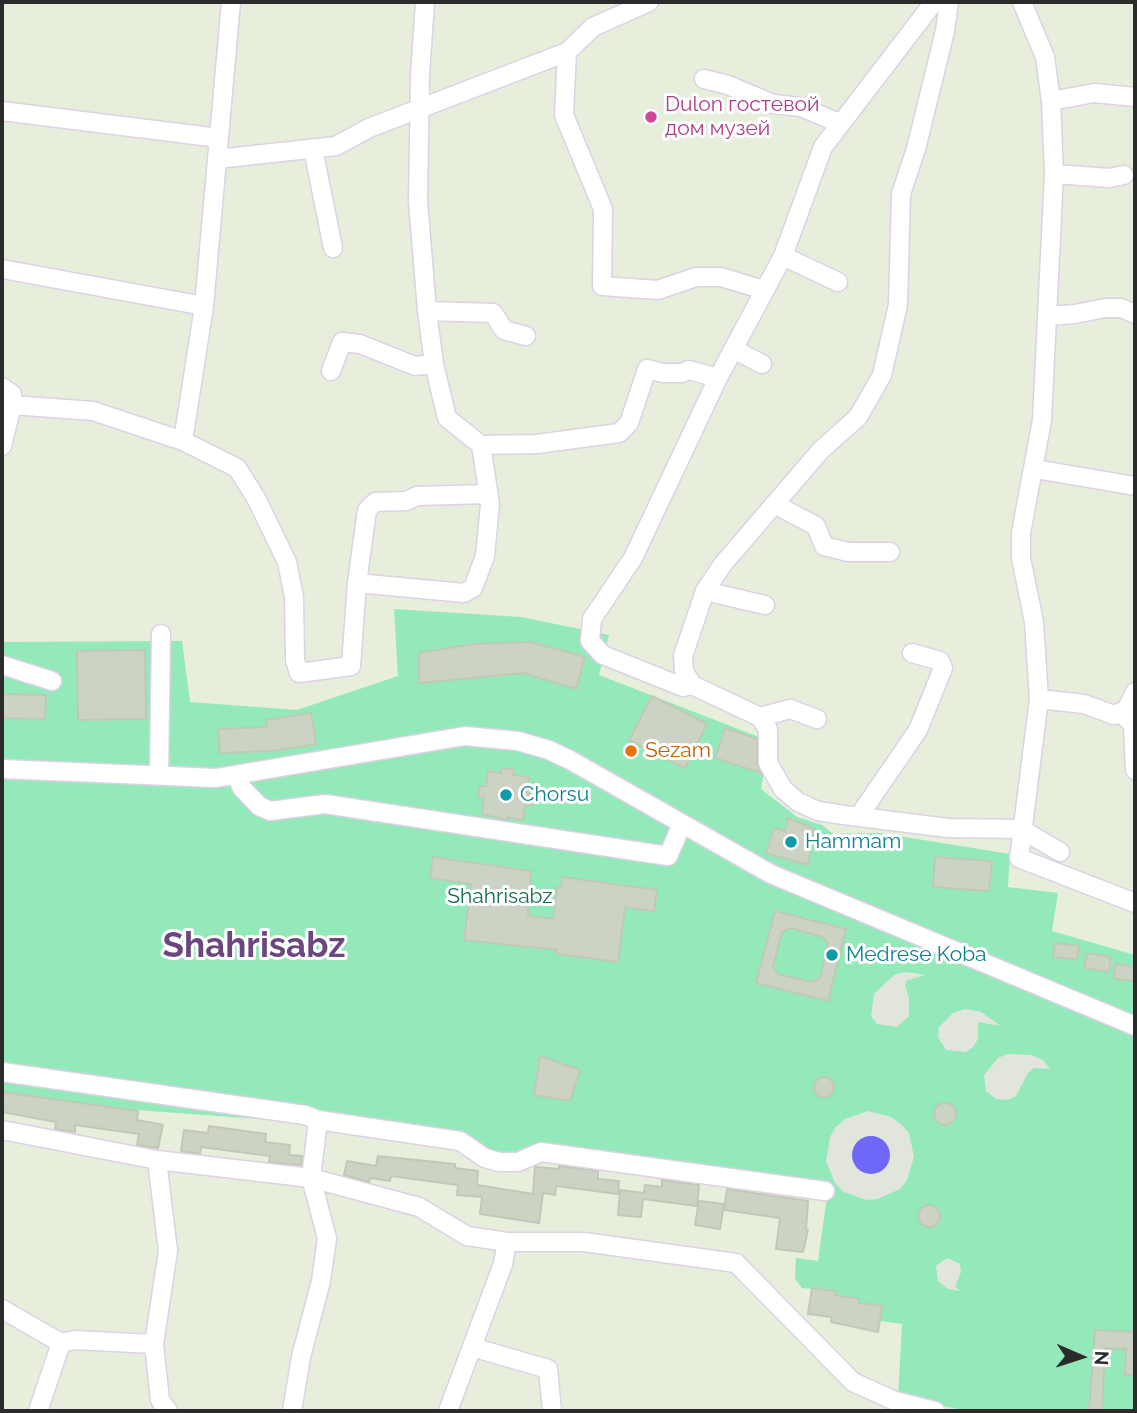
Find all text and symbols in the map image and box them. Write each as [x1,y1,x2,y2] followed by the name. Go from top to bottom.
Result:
[665,92,819,142] place label: Dulon гостевой дом музей
[643,109,659,125] marker: Dulon гостевой дом музей
[645,738,711,764] place label: Sezam
[623,743,639,759] marker: Sezam
[520,782,589,808] place label: Chorsu
[498,787,514,803] marker: Chorsu
[805,829,901,855] place label: Hammam
[783,834,799,850] marker: Hammam
[447,884,553,910] park label: Shahrisabz
[163,925,345,967] district label: Shahrisabz
[846,942,987,968] place label: Medrese Koba
[824,947,840,963] marker: Medrese Koba
[1046,1322,1116,1392] north arrow
[1091,1350,1113,1366] text: N

